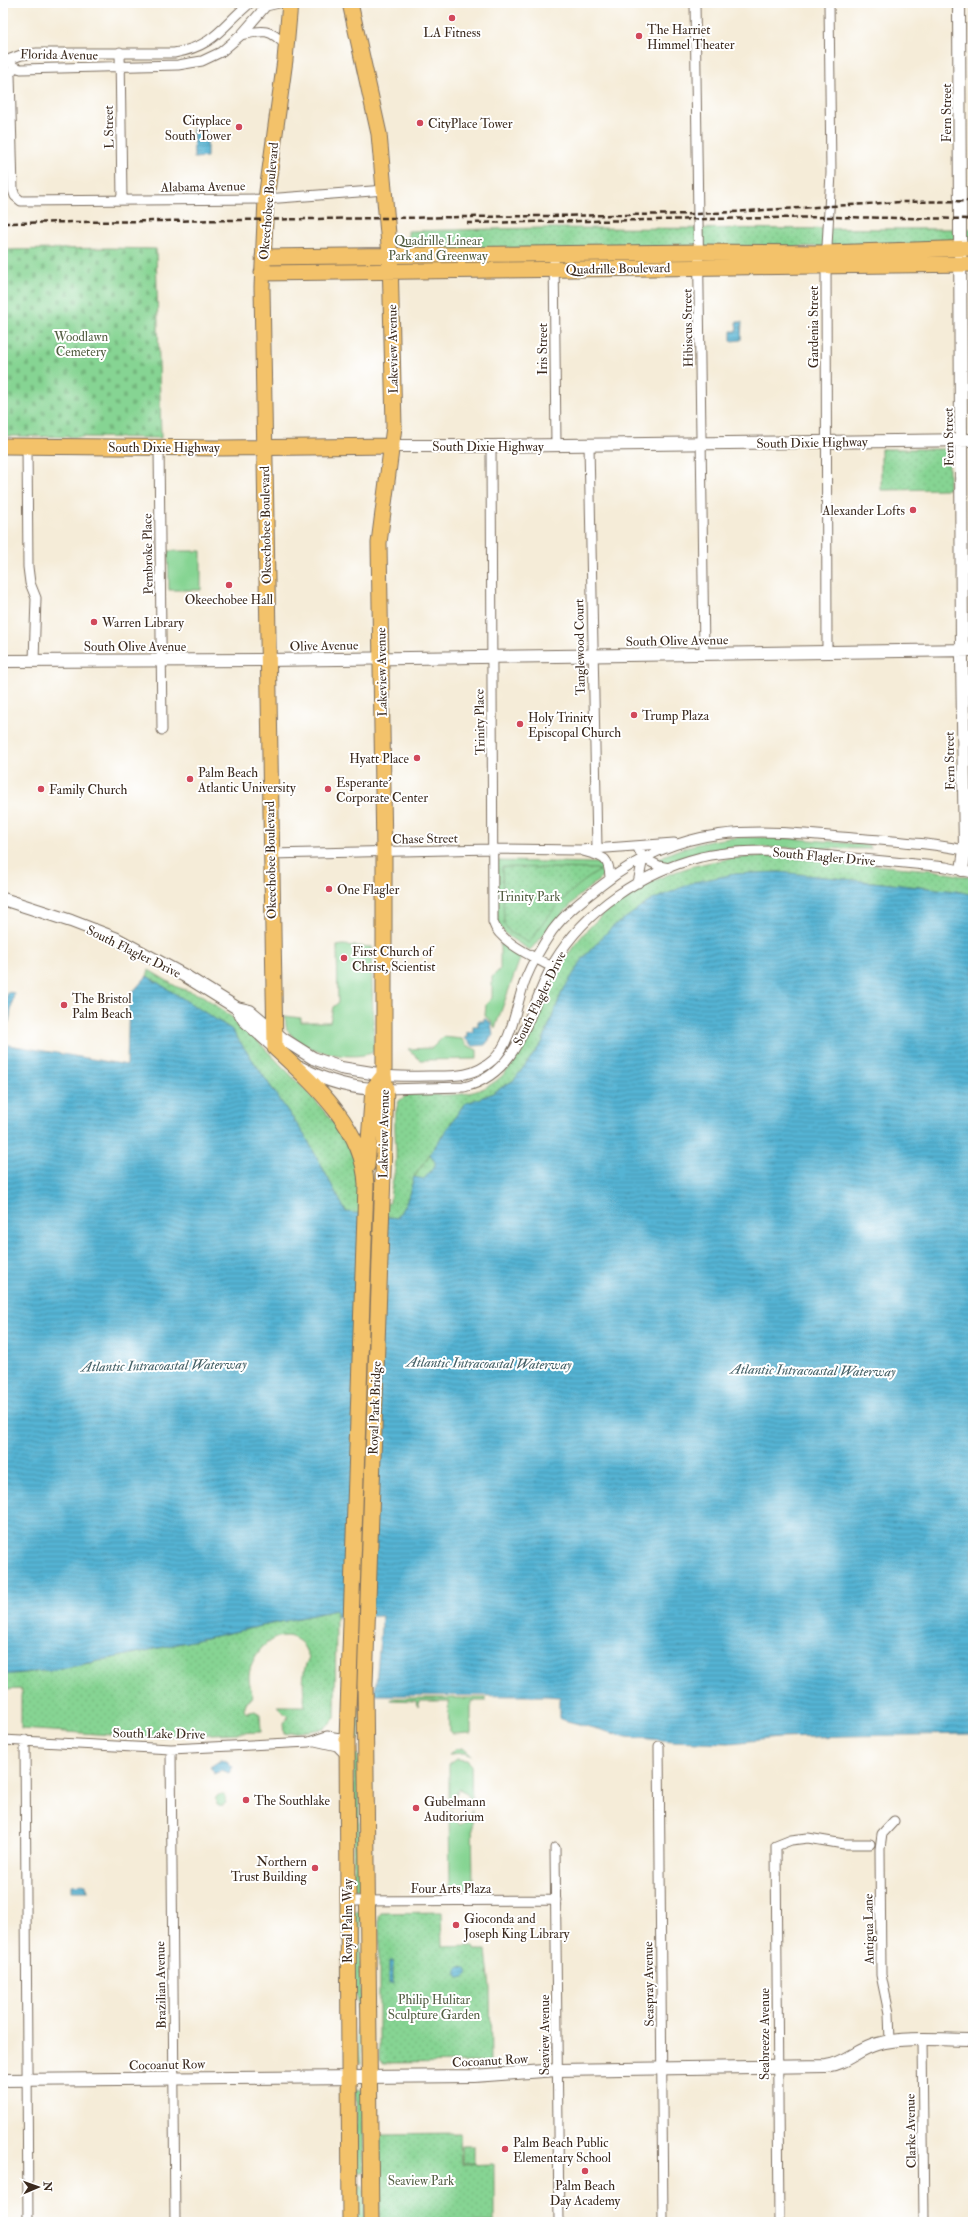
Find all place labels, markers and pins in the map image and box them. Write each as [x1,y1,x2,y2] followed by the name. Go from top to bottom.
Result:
[447,13,457,23] marker: LA Fitness
[647,22,735,53] place label: The Harriet Himmel Theater
[423,25,481,41] place label: LA Fitness
[634,31,644,41] marker: The Harriet Himmel Theater
[165,113,232,144] place label: Cityplace South Tower
[428,116,513,133] place label: CityPlace Tower
[415,118,425,128] marker: CityPlace Tower
[234,122,244,132] marker: Cityplace South Tower
[821,503,906,519] place label: Alexander Lofts
[908,505,918,515] marker: Alexander Lofts
[224,580,234,590] marker: Okeechobee Hall
[185,592,274,608] place label: Okeechobee Hall
[101,615,184,632] place label: Warren Library
[89,617,99,627] marker: Warren Library
[642,708,710,725] place label: Trump Plaza
[528,710,621,742] place label: Holy Trinity Episcopal Church
[629,710,639,720] marker: Trump Plaza
[515,719,525,729] marker: Holy Trinity Episcopal Church
[349,751,410,768] place label: Hyatt Place
[412,753,422,763] marker: Hyatt Place
[197,765,296,797] place label: Palm Beach Atlantic University
[185,774,195,784] marker: Palm Beach Atlantic University
[336,775,428,807] place label: Esperante' Corporate Center
[49,782,127,799] place label: Family Church
[36,784,46,794] marker: Family Church
[323,784,333,794] marker: Esperante' Corporate Center
[337,882,399,898] place label: One Flagler
[324,884,334,894] marker: One Flagler
[352,944,435,975] place label: First Church of Christ, Scientist
[339,953,349,963] marker: First Church of Christ, Scientist
[72,991,132,1022] place label: The Bristol Palm Beach
[59,1000,69,1010] marker: The Bristol Palm Beach
[254,1793,331,1809] place label: The Southlake
[423,1794,486,1825] place label: Gubelmann Auditorium
[241,1795,251,1805] marker: The Southlake
[411,1803,421,1813] marker: Gubelmann Auditorium
[231,1854,308,1885] place label: Northern Trust Building
[310,1863,320,1873] marker: Northern Trust Building
[463,1911,570,1943] place label: Gioconda and Joseph King Library
[451,1920,461,1930] marker: Gioconda and Joseph King Library
[513,2135,612,2167] place label: Palm Beach Public Elementary School
[500,2144,510,2154] marker: Palm Beach Public Elementary School
[580,2166,590,2176] marker: Palm Beach Day Academy
[550,2178,621,2210] place label: Palm Beach Day Academy

